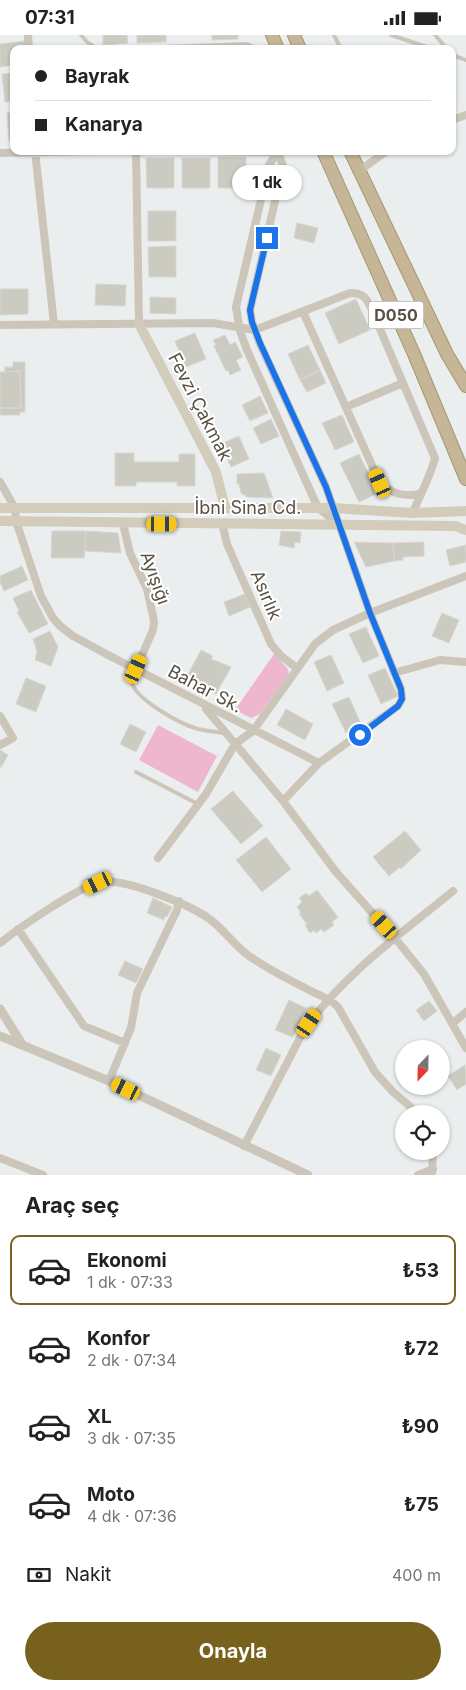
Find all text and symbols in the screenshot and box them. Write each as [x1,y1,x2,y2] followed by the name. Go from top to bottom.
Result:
[25,6,75,29] text: 07:31
[65,65,129,88] text: Bayrak
[65,113,143,136] text: Kanarya
[232,165,302,201] callout: 1 dk
[252,172,282,192] text: 1 dk
[256,227,278,249] route end
[368,301,424,329] road number: D050
[164,349,237,464] street label: Fevzi Çakmak
[367,466,392,500] car
[195,496,301,518] street label: İbni Sina Cd.
[147,517,177,532] car
[136,548,175,607] street label: Ayışığı
[247,567,286,623] street label: Asırlık
[123,652,148,686] car
[165,660,246,717] street label: Bahar Sk.
[349,724,371,746] route start
[81,870,114,896] car
[368,909,399,941] car
[294,1006,323,1040] car
[395,1040,450,1095] north arrow
[395,1040,450,1160] map controls
[109,1076,142,1102] car
[395,1105,450,1160] button: locate
[25,1192,119,1218] text: Araç seç
[27,1248,72,1293] icon: car
[87,1249,167,1272] text: Ekonomi
[402,1259,439,1282] text: ₺53
[87,1272,173,1292] text: 1 dk · 07:33
[27,1326,72,1371] icon: car
[87,1327,150,1350] text: Konfor
[404,1337,439,1360] text: ₺72
[87,1350,177,1370] text: 2 dk · 07:34
[27,1404,72,1449] icon: car
[87,1405,112,1428] text: XL
[402,1415,439,1438] text: ₺90
[87,1428,176,1448] text: 3 dk · 07:35
[27,1482,72,1527] icon: car
[87,1483,135,1506] text: Moto
[404,1493,439,1516] text: ₺75
[87,1506,177,1526] text: 4 dk · 07:36
[25,1561,53,1589] icon: cash
[65,1563,111,1586] text: Nakit
[392,1565,441,1585] text: 400 m
[25,1622,441,1680] button: Onayla

